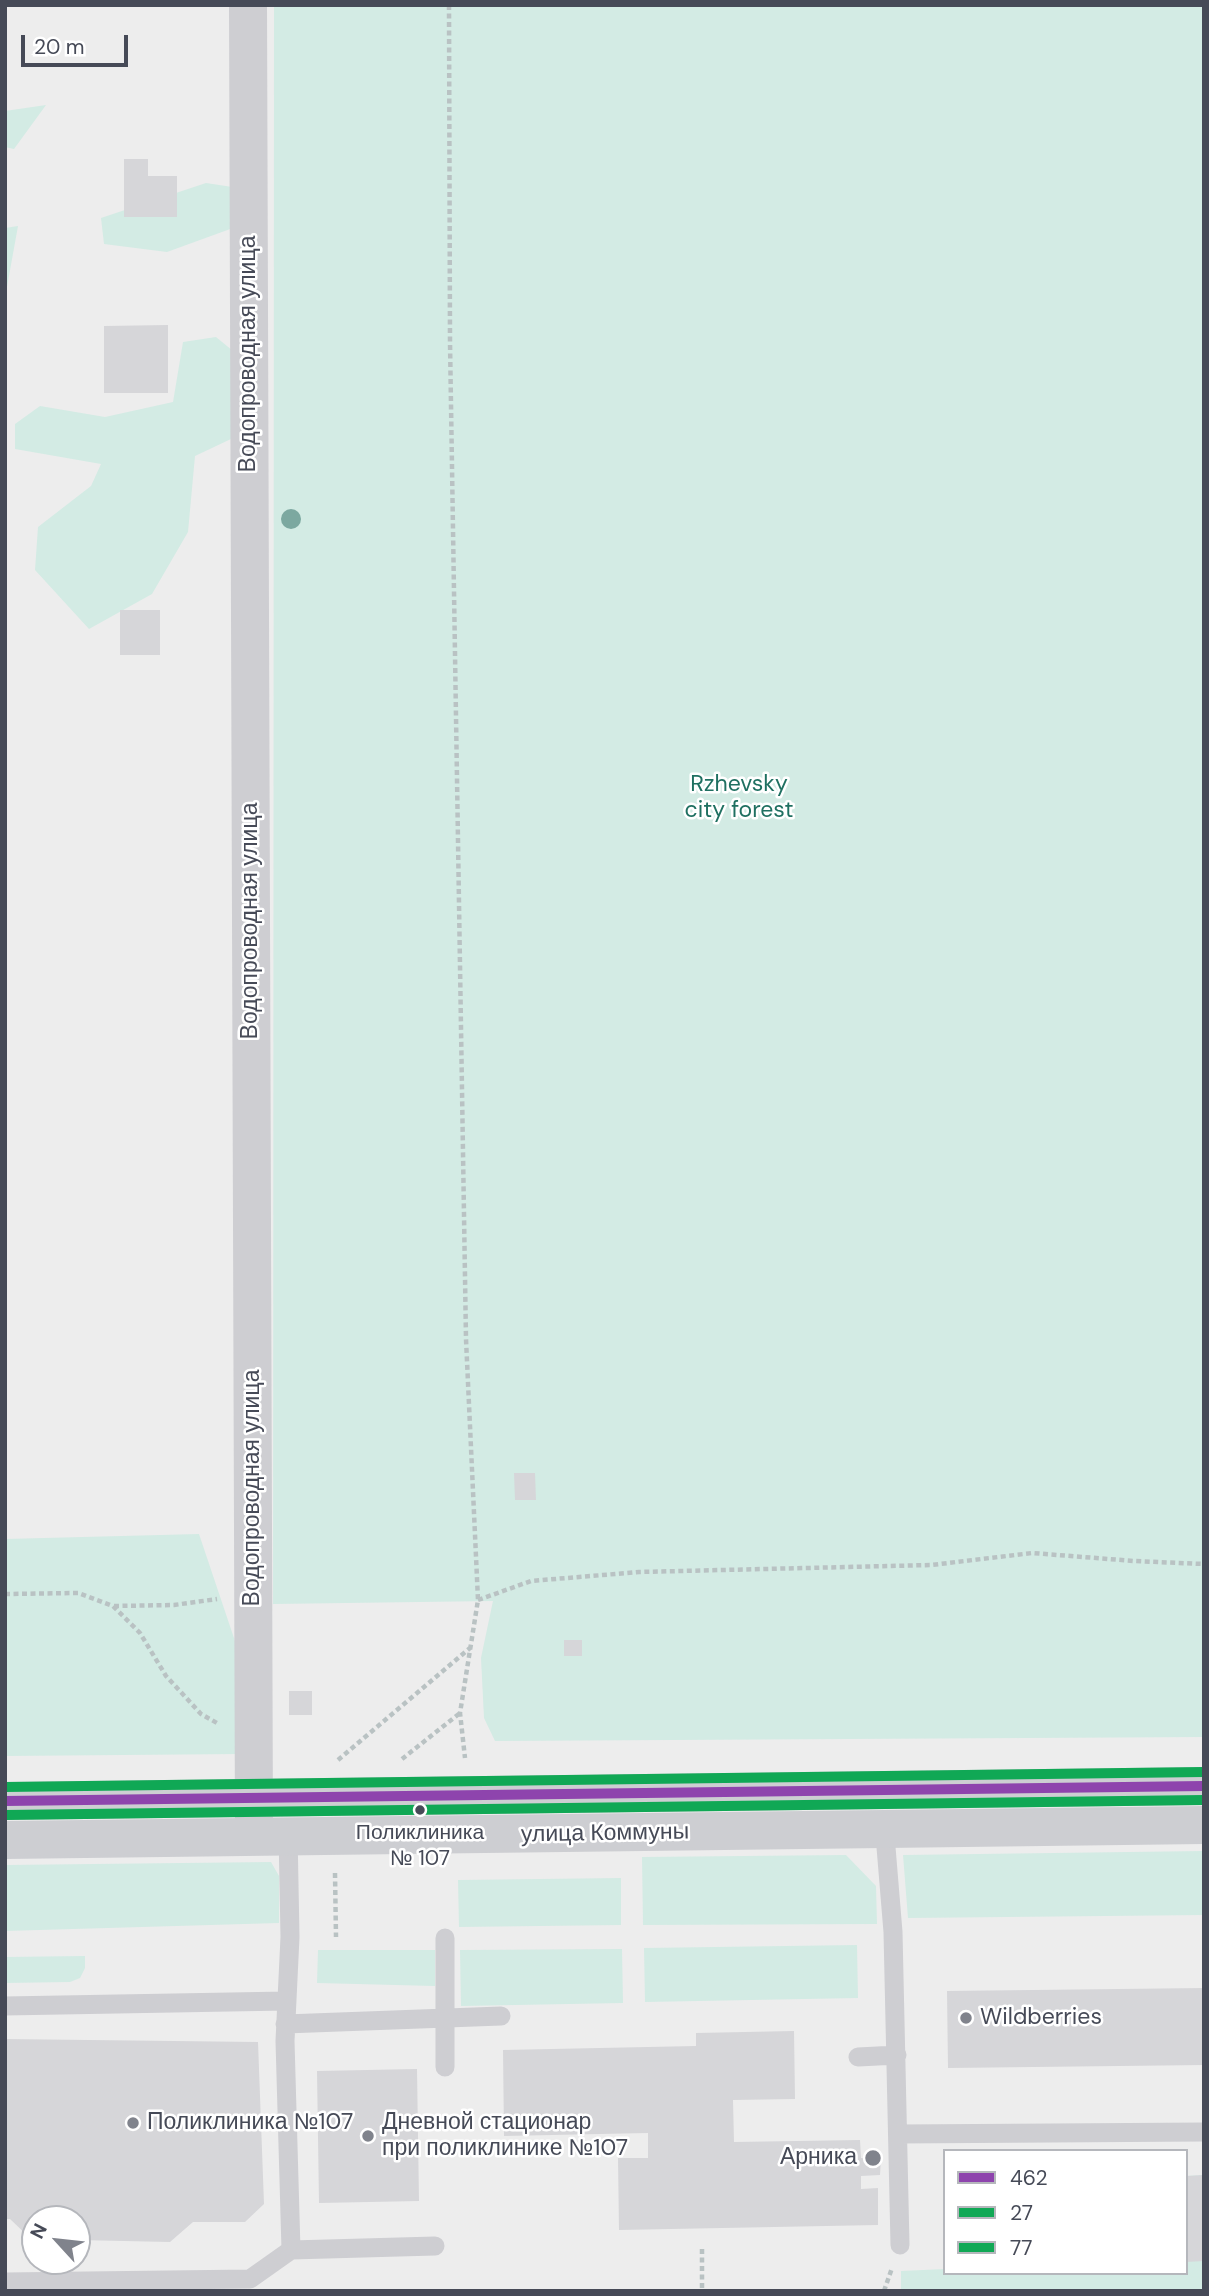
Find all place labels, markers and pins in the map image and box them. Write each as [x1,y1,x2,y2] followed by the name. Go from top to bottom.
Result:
[413,1803,427,1817] marker: Поликлиника № 107
[356,1820,484,1870] place label: Поликлиника № 107
[980,2004,1102,2032] place label: Wildberries
[958,2010,974,2026] marker: Wildberries
[147,2109,353,2137] place label: Поликлиника №107
[382,2109,628,2163] place label: Дневной стационар при поликлинике №107
[125,2115,141,2131] marker: Поликлиника №107
[360,2128,376,2144] marker: Дневной стационар при поликлинике №107
[780,2144,857,2172] place label: Арника
[863,2148,883,2168] marker: Арника

